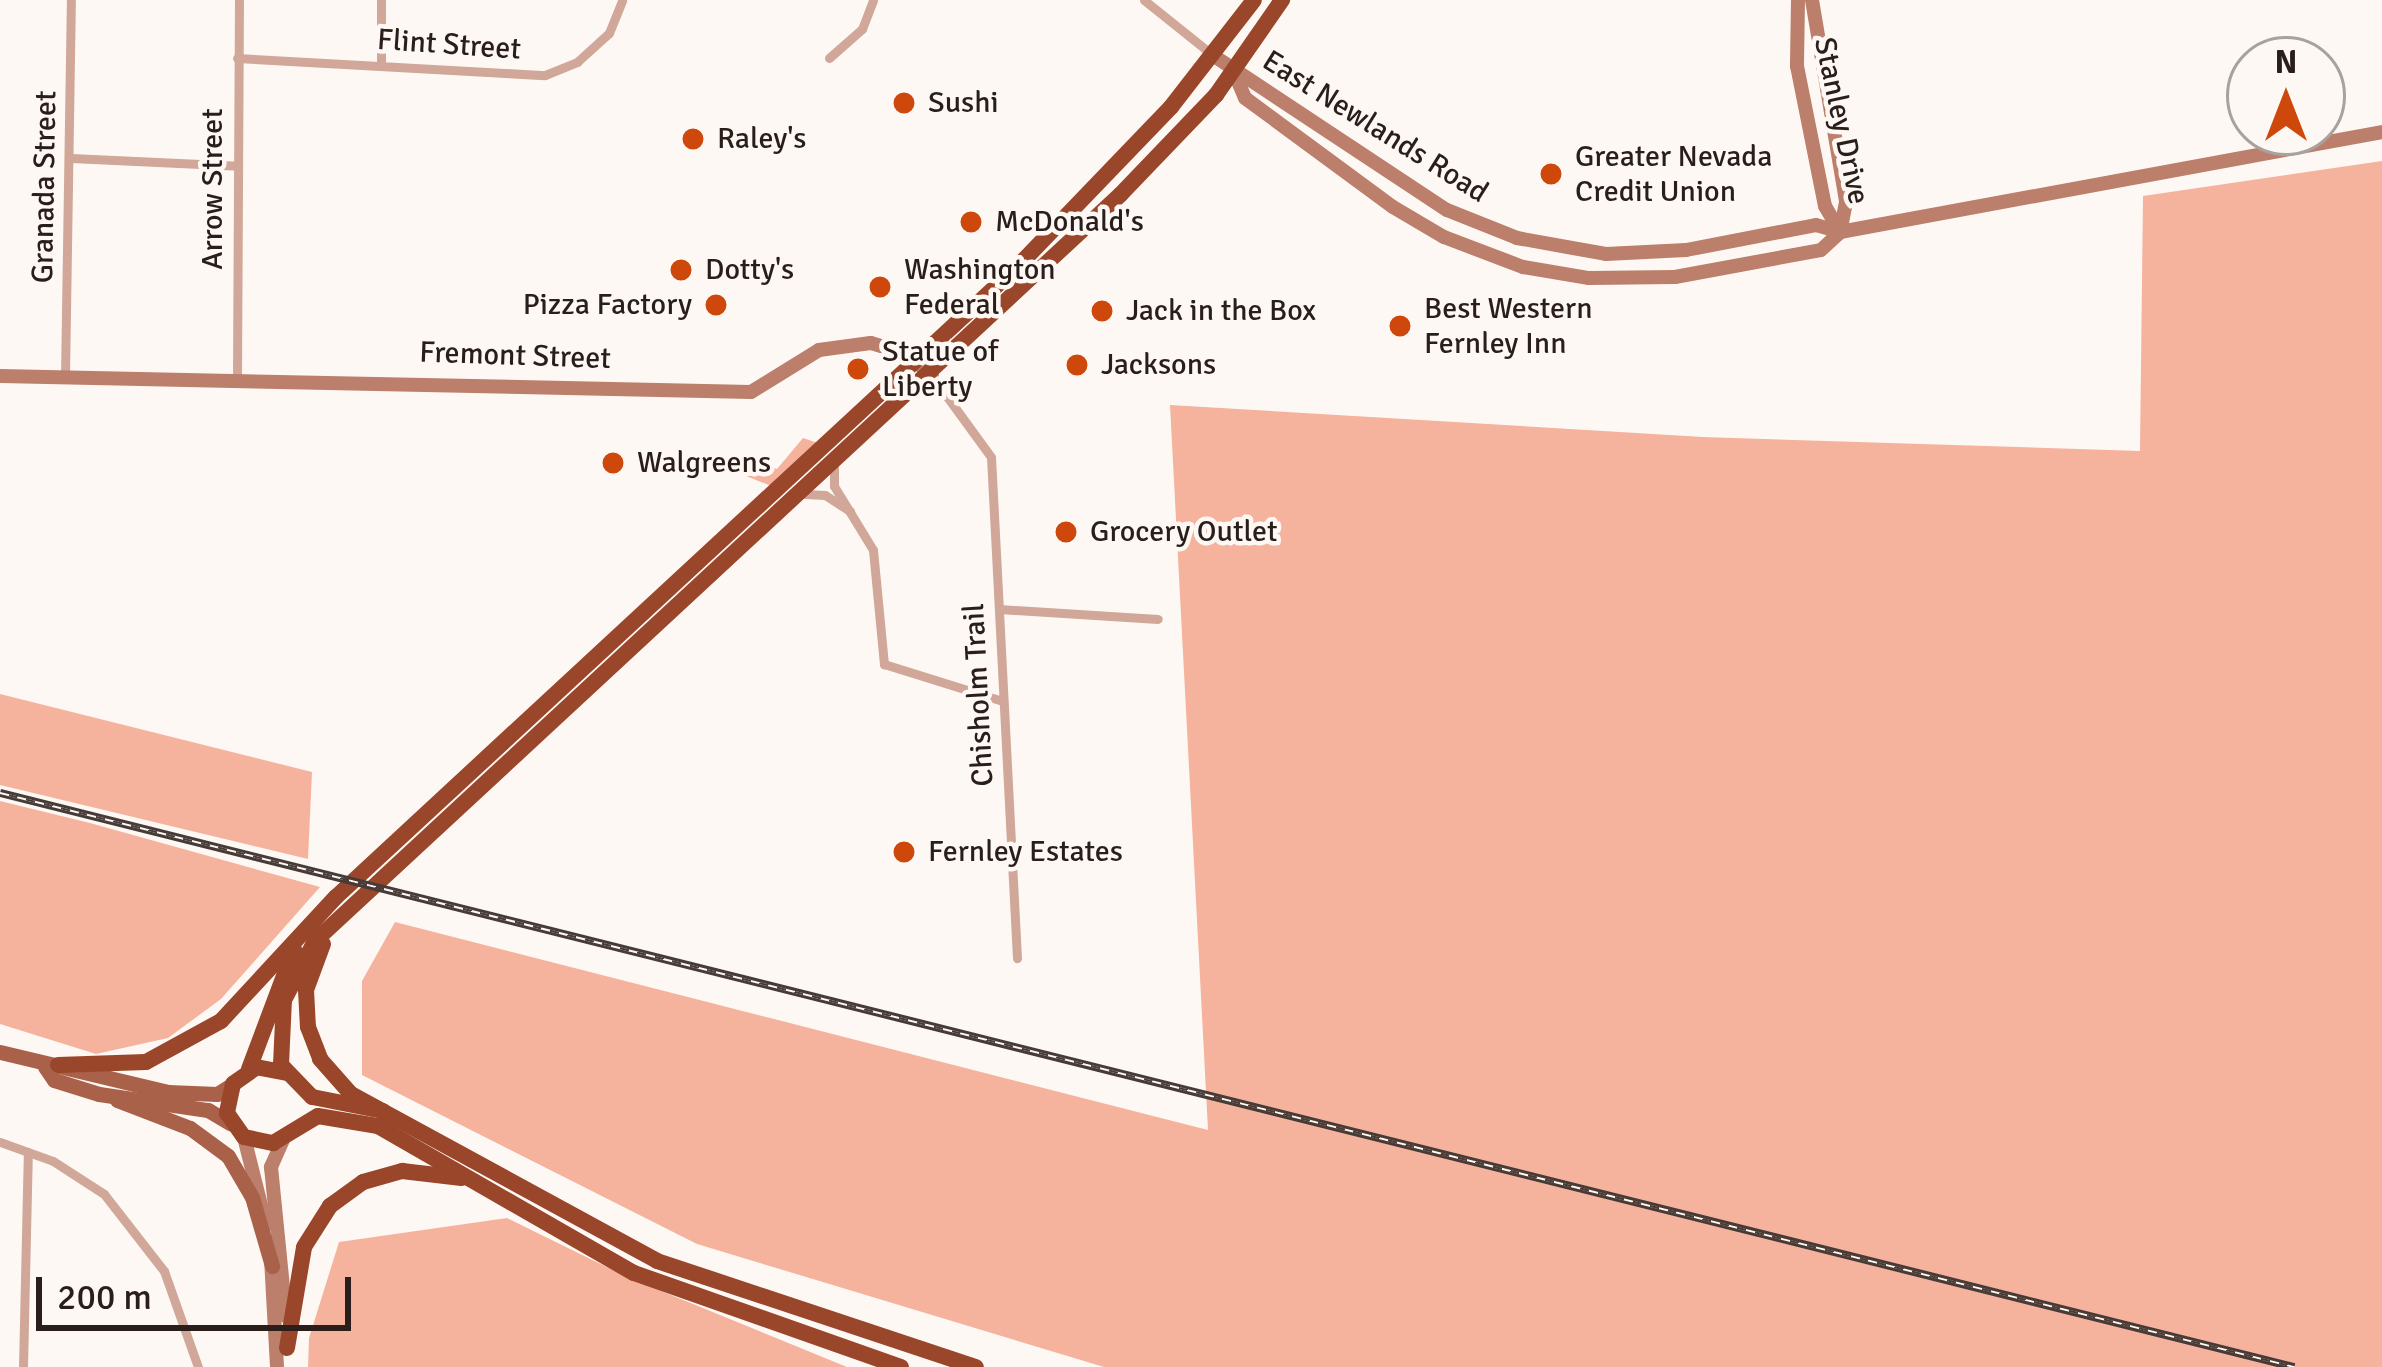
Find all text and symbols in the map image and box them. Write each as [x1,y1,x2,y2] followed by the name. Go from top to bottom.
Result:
[376,22,522,68] street label: Flint Street
[1806,34,1876,208] street label: Stanley Drive
[2226,36,2346,156] north arrow
[2275,42,2297,83] text: N
[1256,43,1494,211] street label: East Newlands Road
[928,85,999,121] place label: Sushi
[25,90,65,284] street label: Granada Street
[891,90,917,116] marker: Sushi
[195,108,231,270] street label: Arrow Street
[717,121,806,157] place label: Raley's
[680,126,706,152] marker: Raley's
[1575,139,1772,210] place label: Greater Nevada Credit Union
[1538,161,1564,187] marker: Greater Nevada Credit Union
[995,204,1144,240] place label: McDonald's
[958,209,984,235] marker: McDonald's
[705,252,794,288] place label: Dotty's
[904,252,1056,322] place label: Washington Federal
[668,257,694,283] marker: Dotty's
[867,274,893,300] marker: Washington Federal
[523,287,692,323] place label: Pizza Factory
[1424,291,1592,362] place label: Best Western Fernley Inn
[703,292,729,318] marker: Pizza Factory
[1126,293,1316,329] place label: Jack in the Box
[1089,298,1115,324] marker: Jack in the Box
[1387,313,1413,339] marker: Best Western Fernley Inn
[882,334,998,404] place label: Statue of Liberty
[419,335,611,377] street label: Fremont Street
[1101,347,1216,383] place label: Jacksons
[1064,352,1090,378] marker: Jacksons
[845,356,871,382] marker: Statue of Liberty
[637,445,771,481] place label: Walgreens
[600,450,626,476] marker: Walgreens
[1090,514,1277,550] place label: Grocery Outlet
[1053,519,1079,545] marker: Grocery Outlet
[956,603,1002,787] street label: Chisholm Trail
[928,834,1123,870] place label: Fernley Estates
[891,839,917,865] marker: Fernley Estates
[42,1253,357,1327] scale bar
[57,1275,152,1320] text: 200 m

